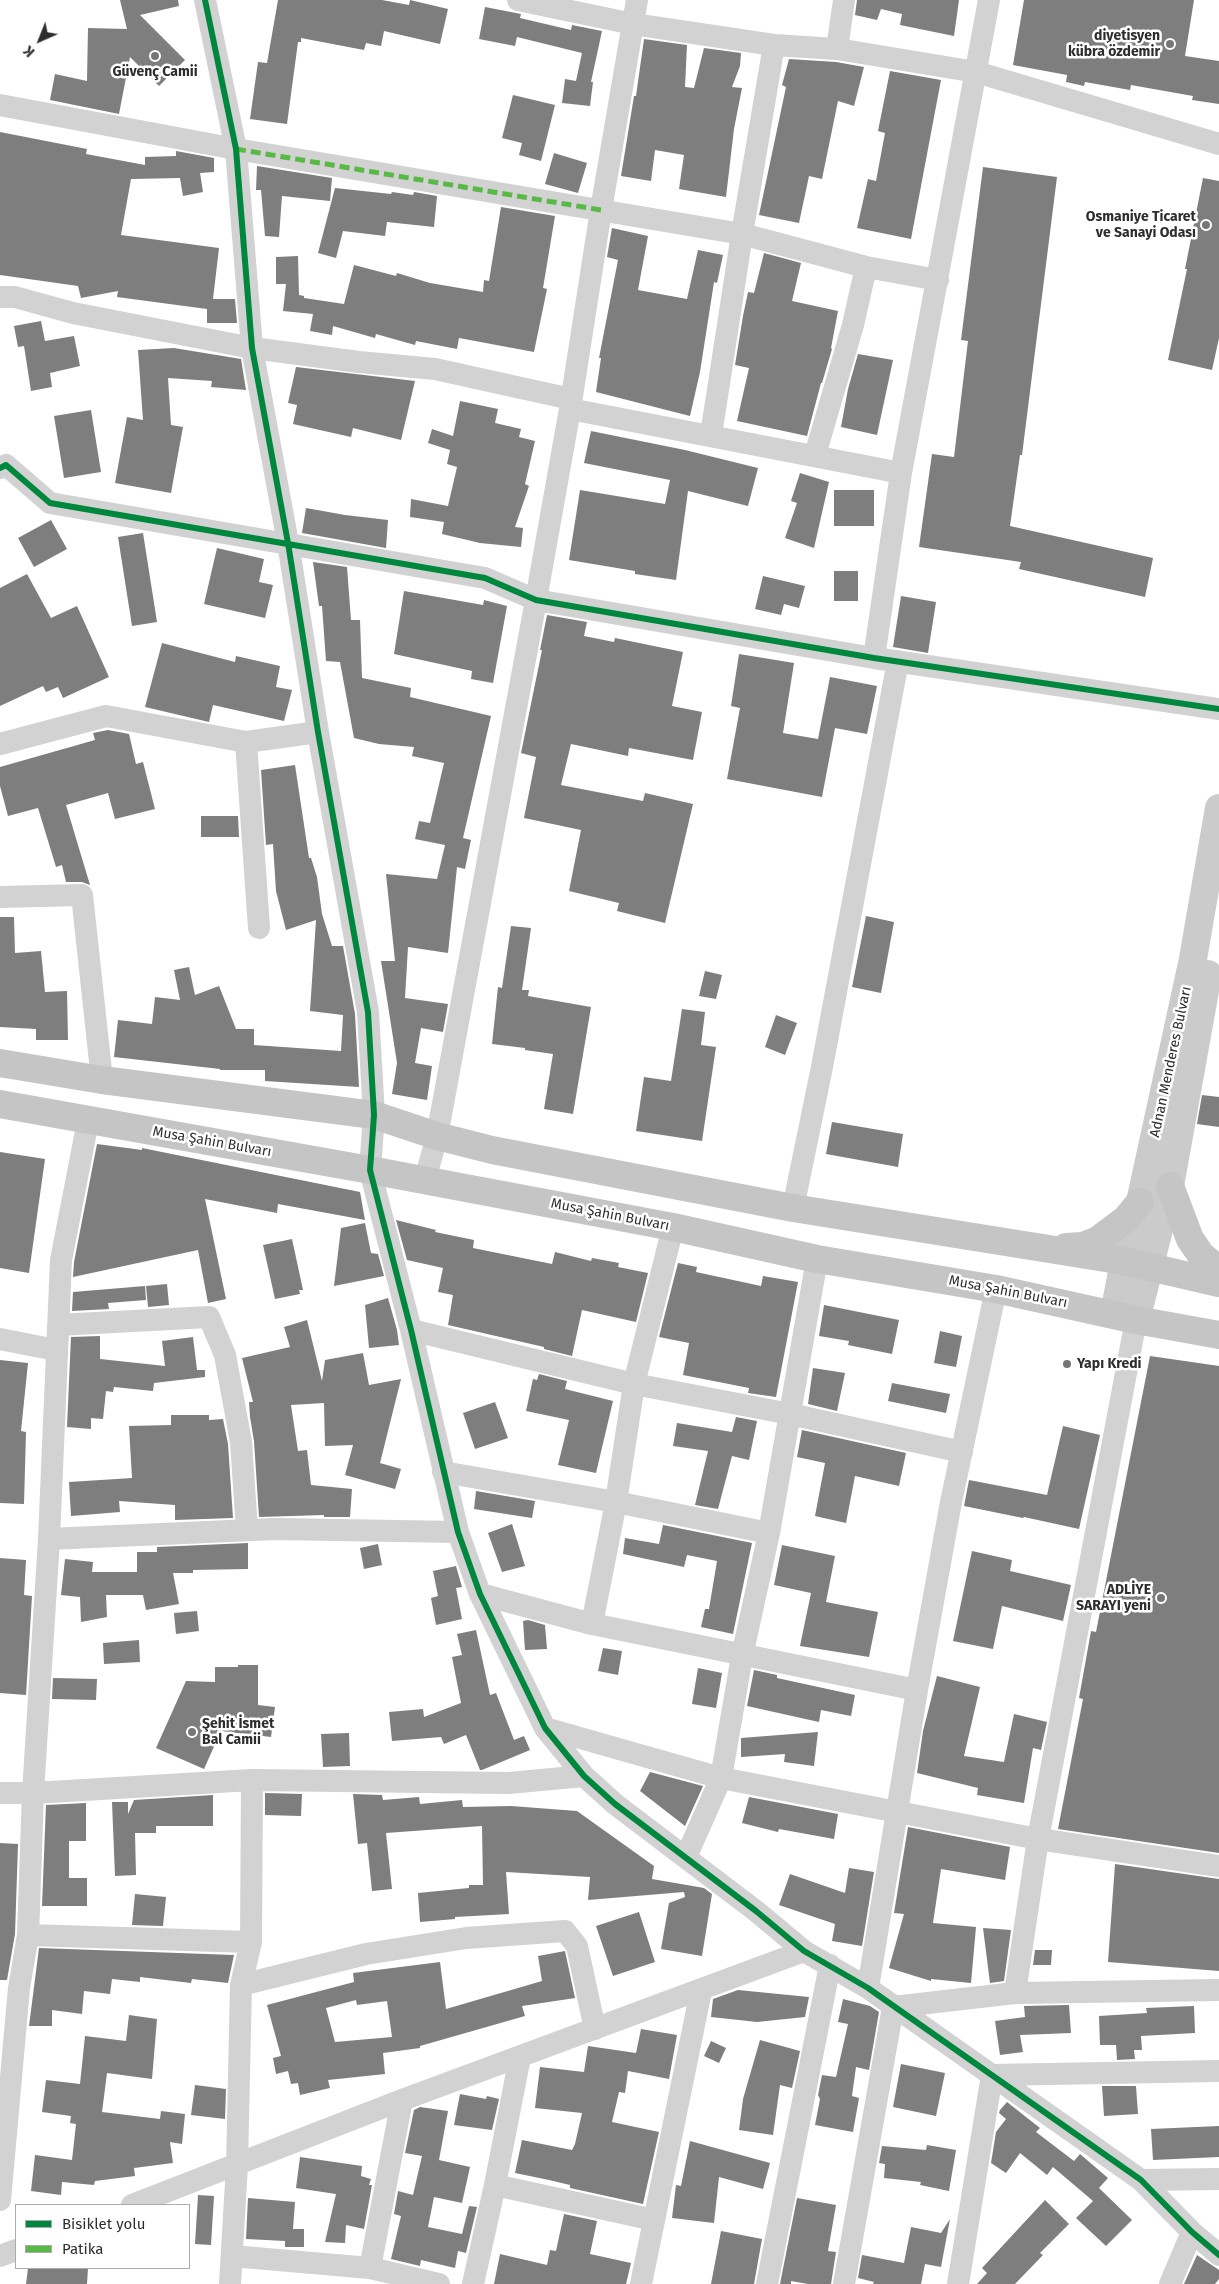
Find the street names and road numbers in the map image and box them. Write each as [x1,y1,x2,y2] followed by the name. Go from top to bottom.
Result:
[1147,985,1195,1139] street label: Adnan Menderes Bulvarı
[151,1123,273,1161] street label: Musa Şahin Bulvarı
[549,1195,671,1235] street label: Musa Şahin Bulvarı
[947,1272,1069,1312] street label: Musa Şahin Bulvarı

